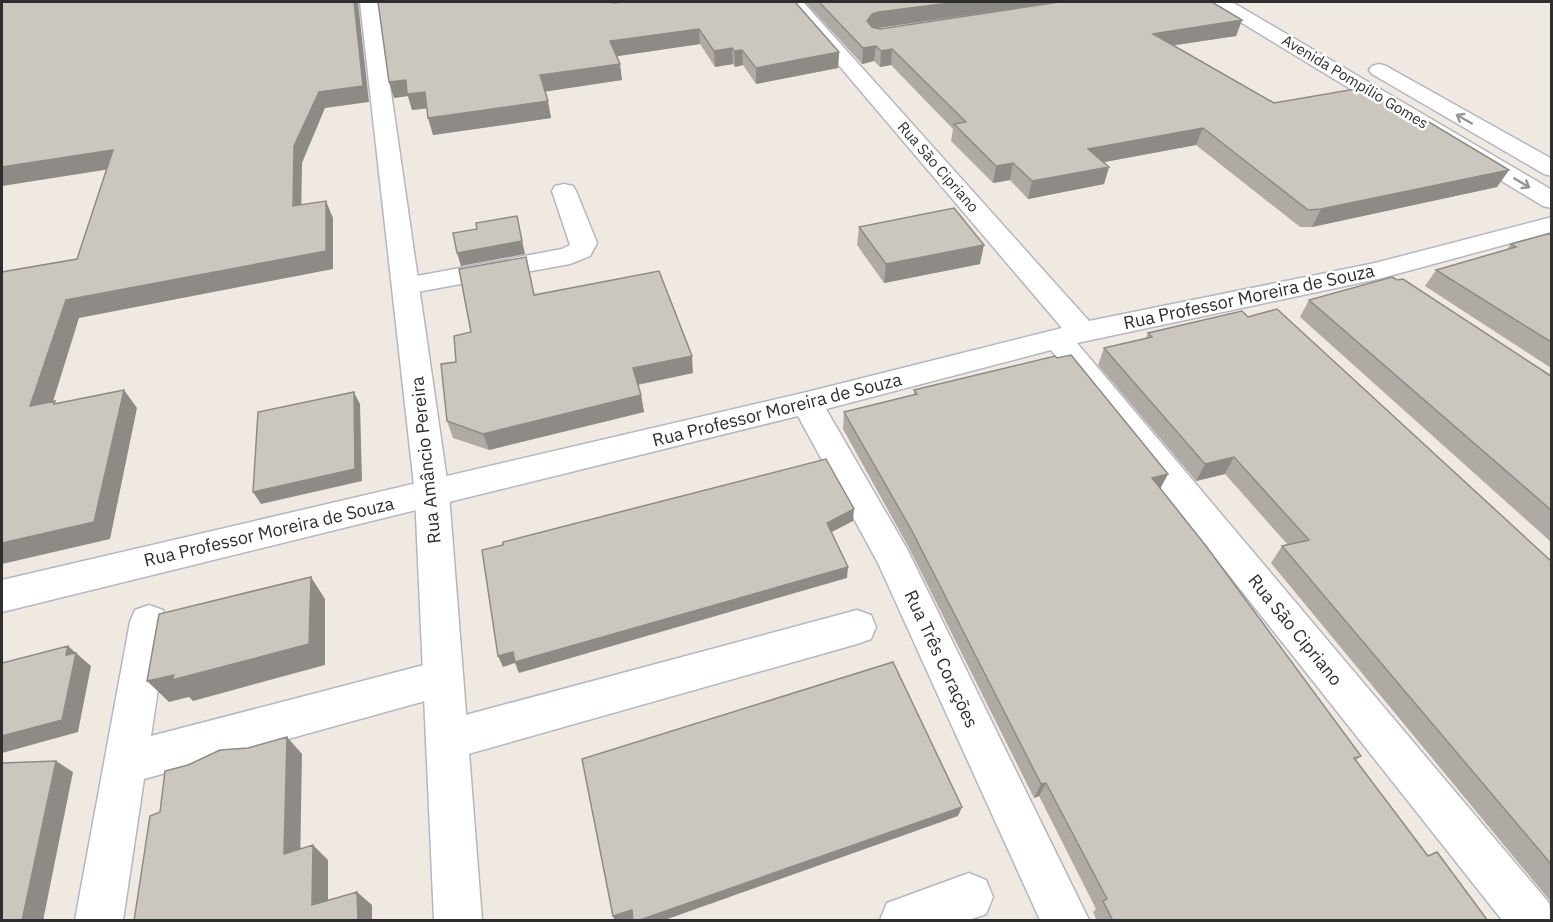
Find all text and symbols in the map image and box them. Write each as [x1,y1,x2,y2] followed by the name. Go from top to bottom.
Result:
[1279,30,1432,133] street label: Avenida Pompílio Gomes
[1456,113,1473,125] one-way arrow
[894,117,983,216] street label: Rua São Cipriano
[1513,177,1530,189] one-way arrow
[1121,259,1377,334] street label: Rua Professor Moreira de Souza
[650,367,904,452] street label: Rua Professor Moreira de Souza
[405,375,446,545] street label: Rua Amâncio Pereira
[142,491,397,572] street label: Rua Professor Moreira de Souza
[1243,569,1347,690] street label: Rua São Cipriano
[899,586,983,731] street label: Rua Três Corações

